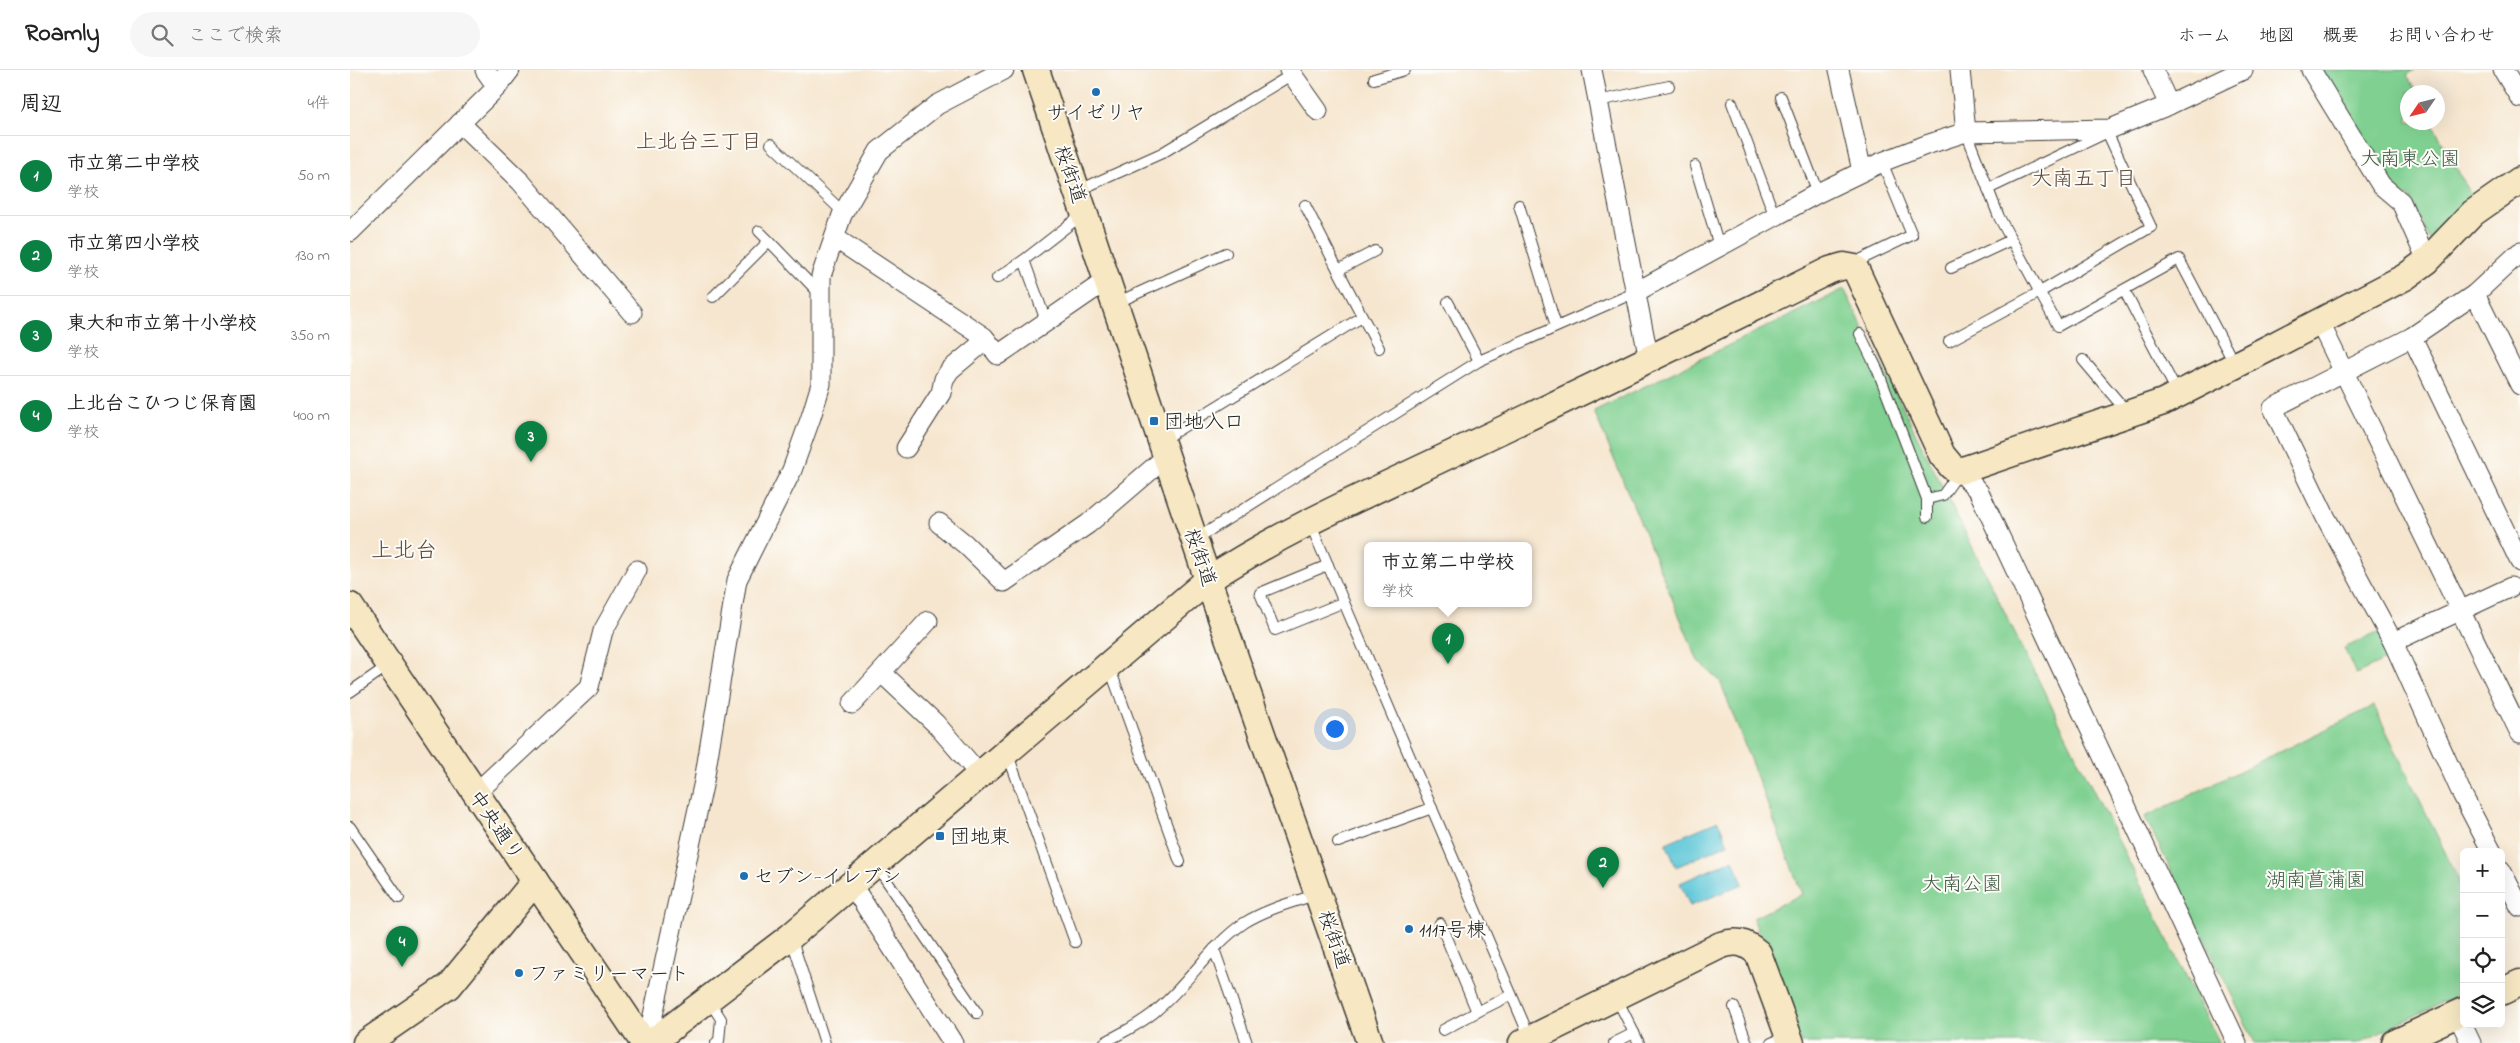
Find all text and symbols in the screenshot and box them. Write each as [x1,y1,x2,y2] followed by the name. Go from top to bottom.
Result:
[130,12,480,57] search box
[25,17,100,52] text: Roamly
[148,21,176,49] icon: search
[188,23,283,50] text: ここで検索
[2178,24,2231,50] text: ホーム
[2259,24,2295,50] text: 地図
[2323,24,2359,50] text: 概要
[2387,24,2495,50] text: お問い合わせ
[2400,85,2445,130] north arrow
[1090,86,1102,98] marker: サイゼリヤ
[20,90,62,120] text: 周辺
[307,92,330,116] text: 4件
[1047,100,1145,129] place label: サイゼリヤ
[636,128,762,158] district label: 上北台三丁目
[1045,142,1092,208] street label: 桜街道
[2360,146,2460,175] park label: 大南東公園
[67,151,200,178] text: 市立第二中学校
[33,164,39,188] text: 1
[298,164,330,188] text: 50 m
[2032,165,2137,195] district label: 大南五丁目
[67,181,99,205] text: 学校
[67,231,200,258] text: 市立第四小学校
[32,244,40,268] text: 2
[295,244,330,268] text: 130 m
[67,261,99,285] text: 学校
[67,311,257,338] text: 東大和市立第十小学校
[33,324,39,348] text: 3
[291,324,330,348] text: 350 m
[67,341,99,365] text: 学校
[67,391,257,418] text: 上北台こひつじ保育園
[33,404,39,428] text: 4
[293,404,330,428] text: 400 m
[1164,409,1244,438] place label: 団地入口
[1148,415,1160,427] marker: 団地入口
[67,421,99,445] text: 学校
[515,421,547,462] pin: 3
[1175,525,1222,591] street label: 桜街道
[371,536,437,568] district label: 上北台
[1364,542,1532,607] popup
[1381,550,1515,577] text: 市立第二中学校
[1381,580,1414,604] text: 学校
[1432,623,1464,664] pin: 1
[1322,716,1348,742] your location
[461,785,529,868] street label: 中央通り
[950,824,1010,853] place label: 団地東
[934,830,946,842] marker: 団地東
[1587,847,1619,888] pin: 2
[2460,848,2505,1028] map controls
[2460,848,2505,893] button: +
[754,864,902,893] place label: セブン-イレブン
[2266,867,2366,896] park label: 湖南菖蒲園
[738,870,750,882] marker: セブン-イレブン
[1922,871,2002,900] park label: 大南公園
[2460,893,2505,938] button: −
[1309,907,1356,973] street label: 桜街道
[1419,917,1486,946] place label: 1117号棟
[1403,923,1415,935] marker: 1117号棟
[386,926,418,967] pin: 4
[2460,938,2505,983] button: locate
[529,961,689,990] place label: ファミリーマート
[513,967,525,979] marker: ファミリーマート
[2460,983,2505,1028] button: layers

